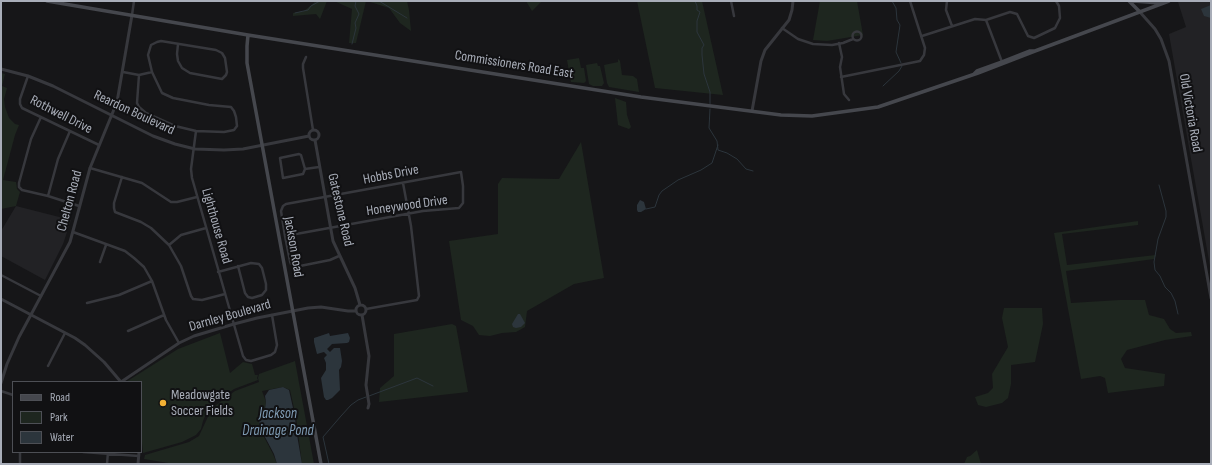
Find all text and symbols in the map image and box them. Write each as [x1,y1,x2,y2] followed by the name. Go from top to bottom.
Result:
[454,47,574,83] street label: Commissioners Road East
[1175,72,1205,154] street label: Old Victoria Road
[91,87,177,139] street label: Reardon Boulevard
[27,92,95,138] street label: Rothwell Drive
[362,161,420,189] street label: Hobbs Drive
[54,169,86,233] street label: Chelton Road
[323,172,357,248] street label: Gatestone Road
[197,186,235,266] street label: Lighthouse Road
[365,192,449,220] street label: Honeywood Drive
[279,215,307,279] street label: Jackson Road
[187,296,273,336] street label: Darnley Boulevard
[12,381,142,453] legend
[171,387,233,420] place label: Meadowgate Soccer Fields
[50,390,70,405] text: Road
[158,398,168,408] marker: Meadowgate Soccer Fields
[242,405,314,440] water label: Jackson Drainage Pond
[50,410,68,425] text: Park
[50,430,74,445] text: Water

